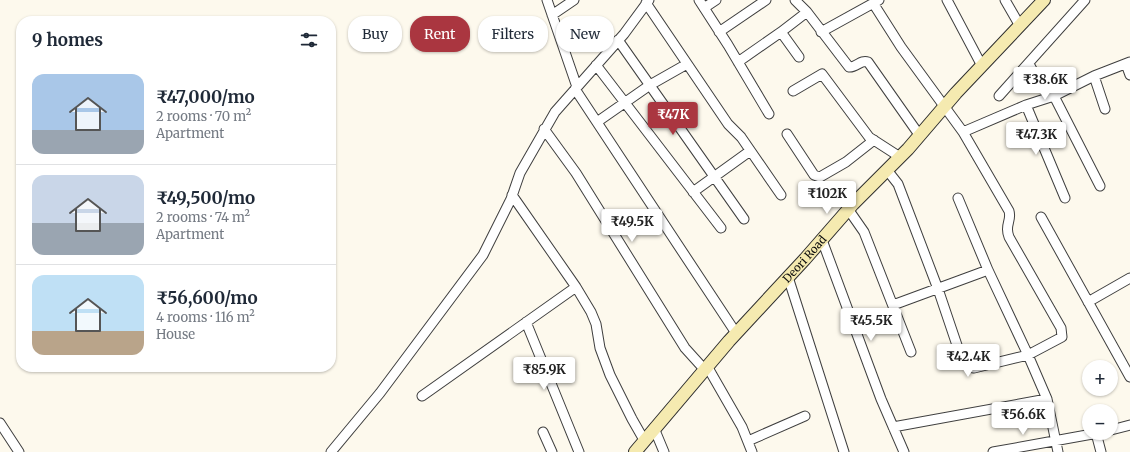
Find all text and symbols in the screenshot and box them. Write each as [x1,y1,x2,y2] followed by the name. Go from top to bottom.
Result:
[348,16,402,52] chip: Buy
[410,16,470,52] chip: Rent
[478,16,548,52] chip: Filters
[556,16,614,52] chip: New
[32,29,103,51] text: 9 homes
[298,29,320,51] icon: filters
[1012,67,1078,101] pin: ₹38.6K
[1022,71,1068,88] text: ₹38.6K
[156,86,255,108] text: ₹47,000/mo
[64,90,112,138] icon: home
[649,102,697,136] pin: ₹47K
[657,106,689,123] text: ₹47K
[156,108,251,125] text: 2 rooms · 70 m²
[1003,122,1069,156] pin: ₹47.3K
[156,125,224,142] text: Apartment
[1015,126,1057,143] text: ₹47.3K
[799,181,855,215] pin: ₹102K
[807,185,847,202] text: ₹102K
[156,187,255,209] text: ₹49,500/mo
[64,191,112,239] icon: home
[156,209,250,226] text: 2 rooms · 74 m²
[599,209,665,243] pin: ₹49.5K
[610,213,654,230] text: ₹49.5K
[156,226,224,243] text: Apartment
[780,232,830,285] street label: Deori Road
[156,287,258,309] text: ₹56,600/mo
[64,291,112,339] icon: home
[838,308,904,342] pin: ₹45.5K
[156,309,255,326] text: 4 rooms · 116 m²
[849,312,893,329] text: ₹45.5K
[156,326,195,343] text: House
[935,344,1001,378] pin: ₹42.4K
[946,348,990,365] text: ₹42.4K
[511,357,577,391] pin: ₹85.9K
[1082,360,1118,440] map controls
[1082,360,1118,396] button: +
[522,361,566,378] text: ₹85.9K
[990,402,1056,436] pin: ₹56.6K
[1082,404,1118,440] button: −
[1000,406,1046,423] text: ₹56.6K

